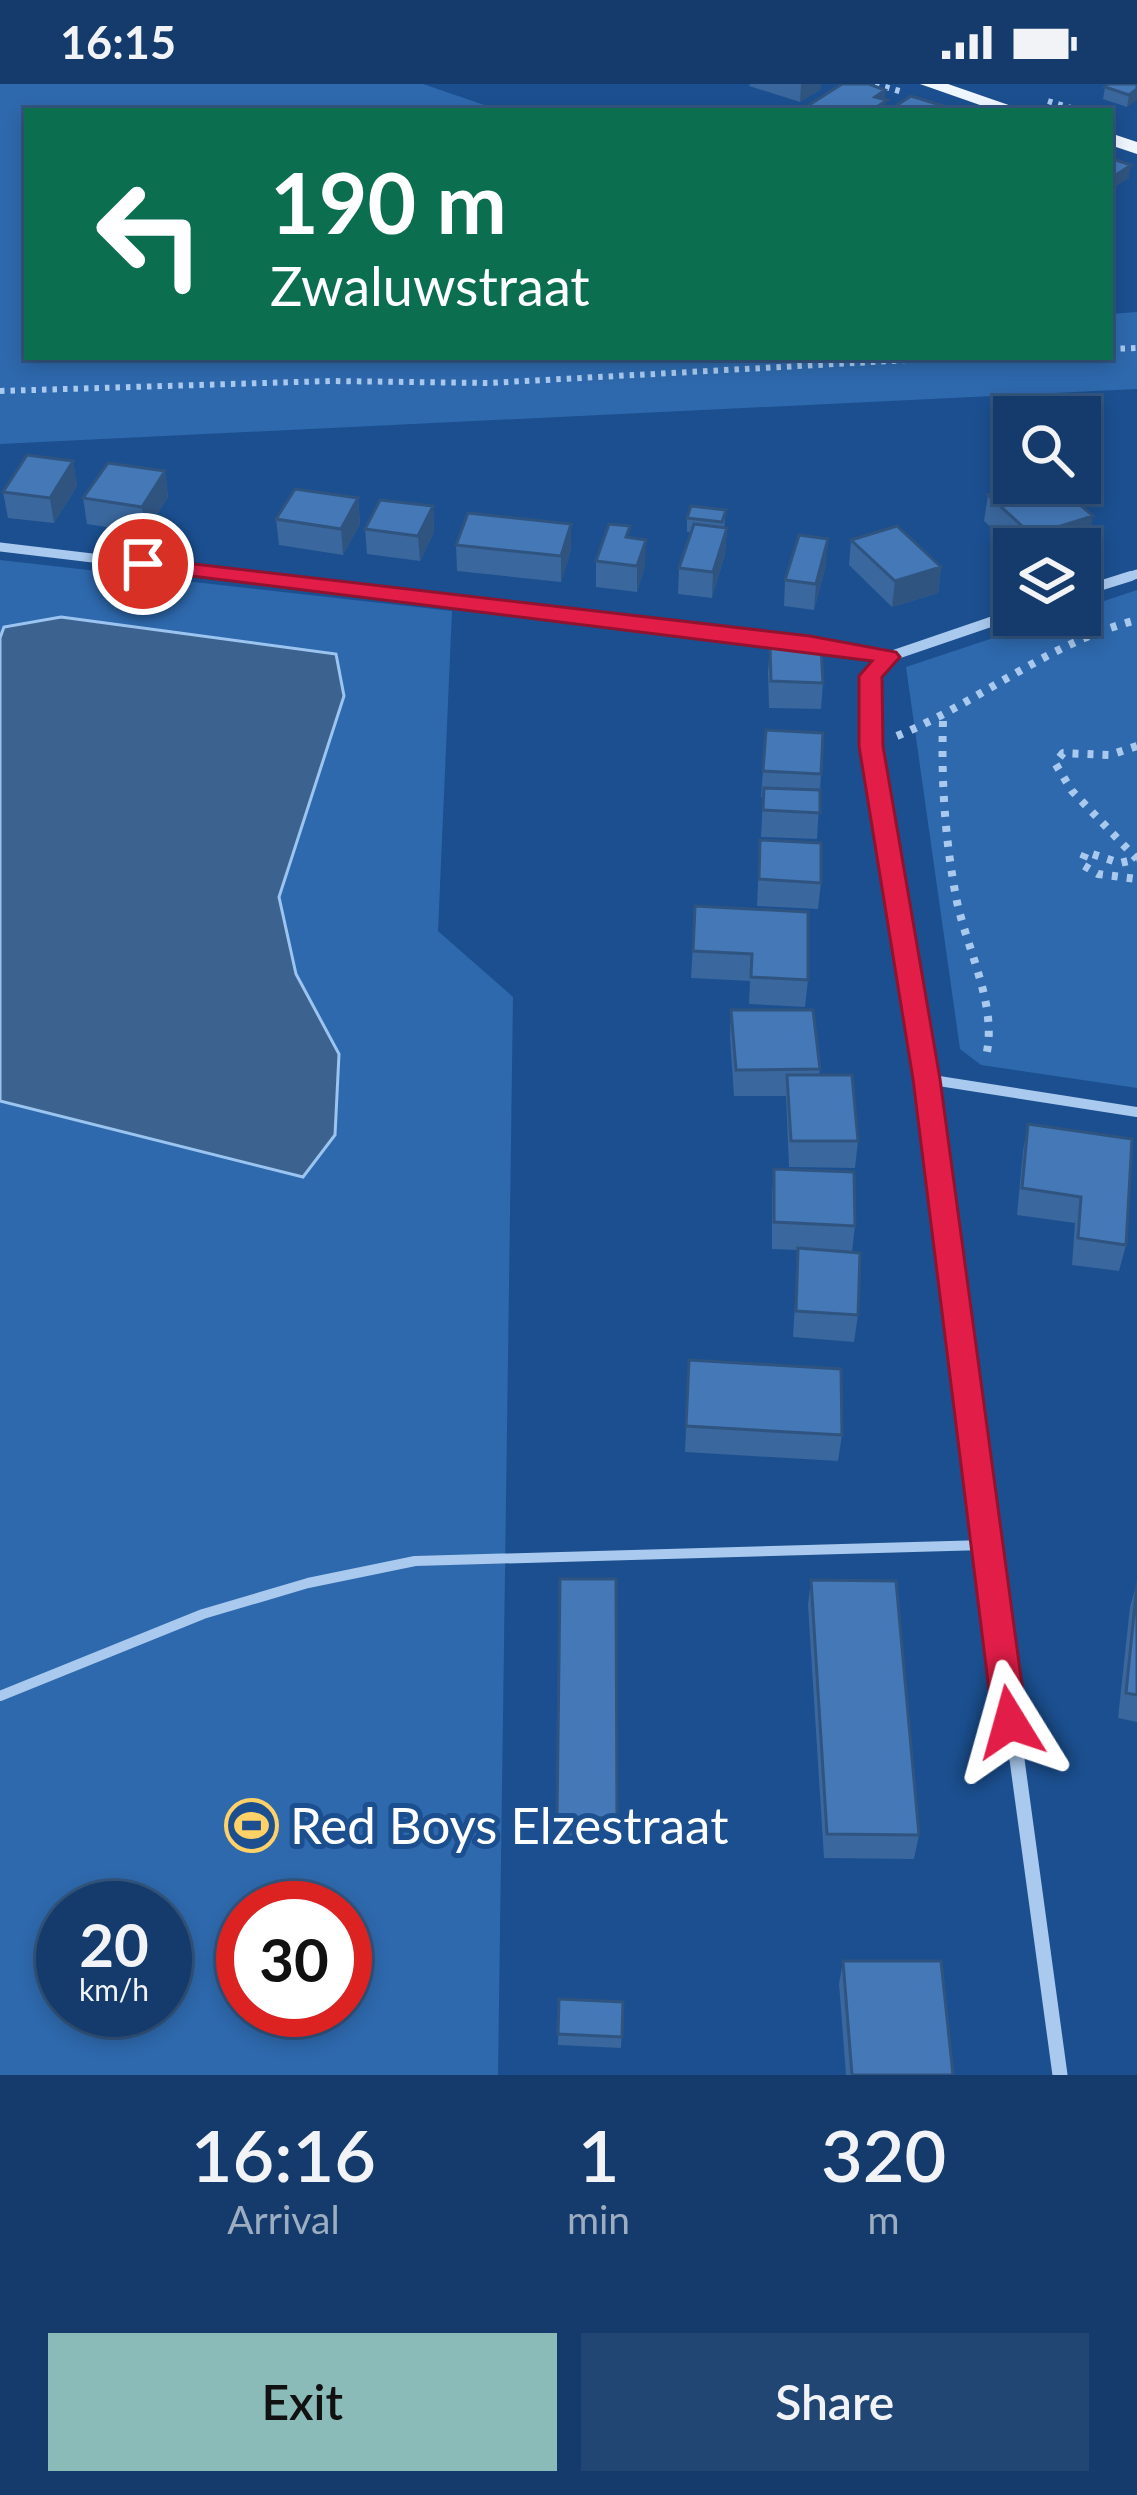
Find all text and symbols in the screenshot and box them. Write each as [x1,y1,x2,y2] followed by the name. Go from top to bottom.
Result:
[60,15,176,69] text: 16:15
[270,151,507,252] text: 190 m
[72,156,228,312] icon: left
[270,253,590,318] text: Zwaluwstraat
[993,396,1101,636] map controls
[993,396,1101,504] button: search
[92,513,194,615] pin
[993,528,1101,636] button: layers
[110,531,176,597] icon: arrive
[947,1659,1073,1785] position arrow
[290,1794,728,1855] place label: Red Boys Elzestraat
[223,1798,279,1854] sports icon: Red Boys Elzestraat
[216,1881,372,2037] speed limit sign: 30
[79,1908,149,1980] text: 20
[79,1971,149,2007] text: km/h
[191,2111,376,2197] text: 16:16
[578,2111,619,2197] text: 1
[821,2111,946,2197] text: 320
[227,2196,340,2242] text: Arrival
[567,2196,630,2242] text: min
[868,2196,900,2242] text: m
[48,2333,557,2471] button: Exit
[581,2333,1089,2471] button: Share

